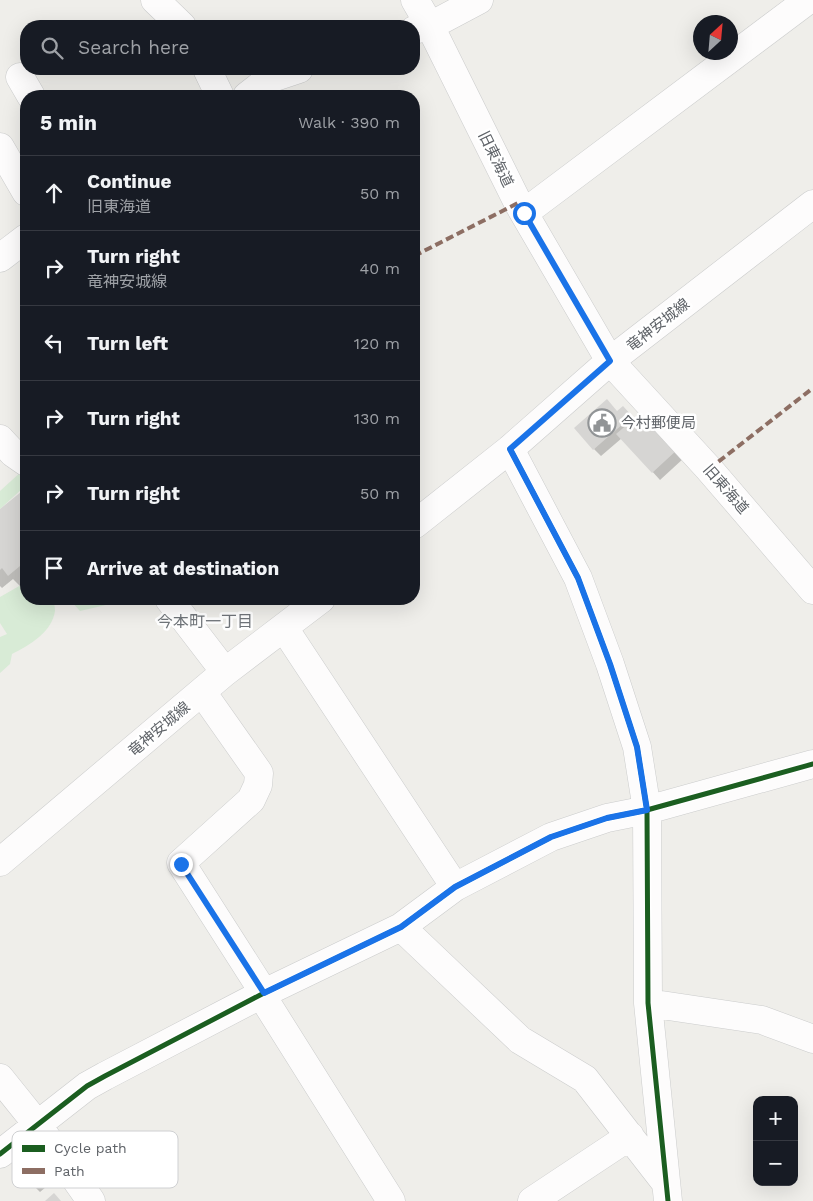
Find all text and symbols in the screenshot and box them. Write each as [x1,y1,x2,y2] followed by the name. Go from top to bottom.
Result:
[693,15,738,60] north arrow
[20,20,420,75] search box
[38,34,66,62] icon: search
[78,36,189,59] text: Search here
[40,110,97,135] text: 5 min
[298,113,400,132] text: Walk · 390 m
[475,128,517,190] street label: 旧東海道
[87,170,171,193] text: Continue
[40,179,68,207] icon: ahead
[360,184,400,203] text: 50 m
[87,197,151,216] text: 旧東海道
[513,202,536,225] route start
[87,245,180,268] text: Turn right
[40,254,68,282] icon: right
[360,259,400,278] text: 40 m
[87,272,167,291] text: 竜神安城線
[623,295,693,355] street label: 竜神安城線
[40,329,68,357] icon: left
[87,332,168,355] text: Turn left
[354,334,400,353] text: 120 m
[40,404,68,432] icon: right
[87,407,180,430] text: Turn right
[587,408,617,438] public building icon: 今村郵便局
[354,409,400,428] text: 130 m
[621,414,696,432] place label: 今村郵便局
[700,460,752,518] street label: 旧東海道
[40,479,68,507] icon: right
[87,482,180,505] text: Turn right
[360,484,400,503] text: 50 m
[40,554,68,582] icon: arrive
[87,557,279,580] text: Arrive at destination
[157,612,253,631] district label: 今本町一丁目
[124,698,194,760] street label: 竜神安城線
[170,853,193,876] route end
[753,1096,798,1186] map controls
[753,1096,798,1141] button: +
[12,1131,178,1188] legend
[54,1140,127,1156] text: Cycle path
[753,1141,798,1186] button: −
[54,1163,85,1179] text: Path

